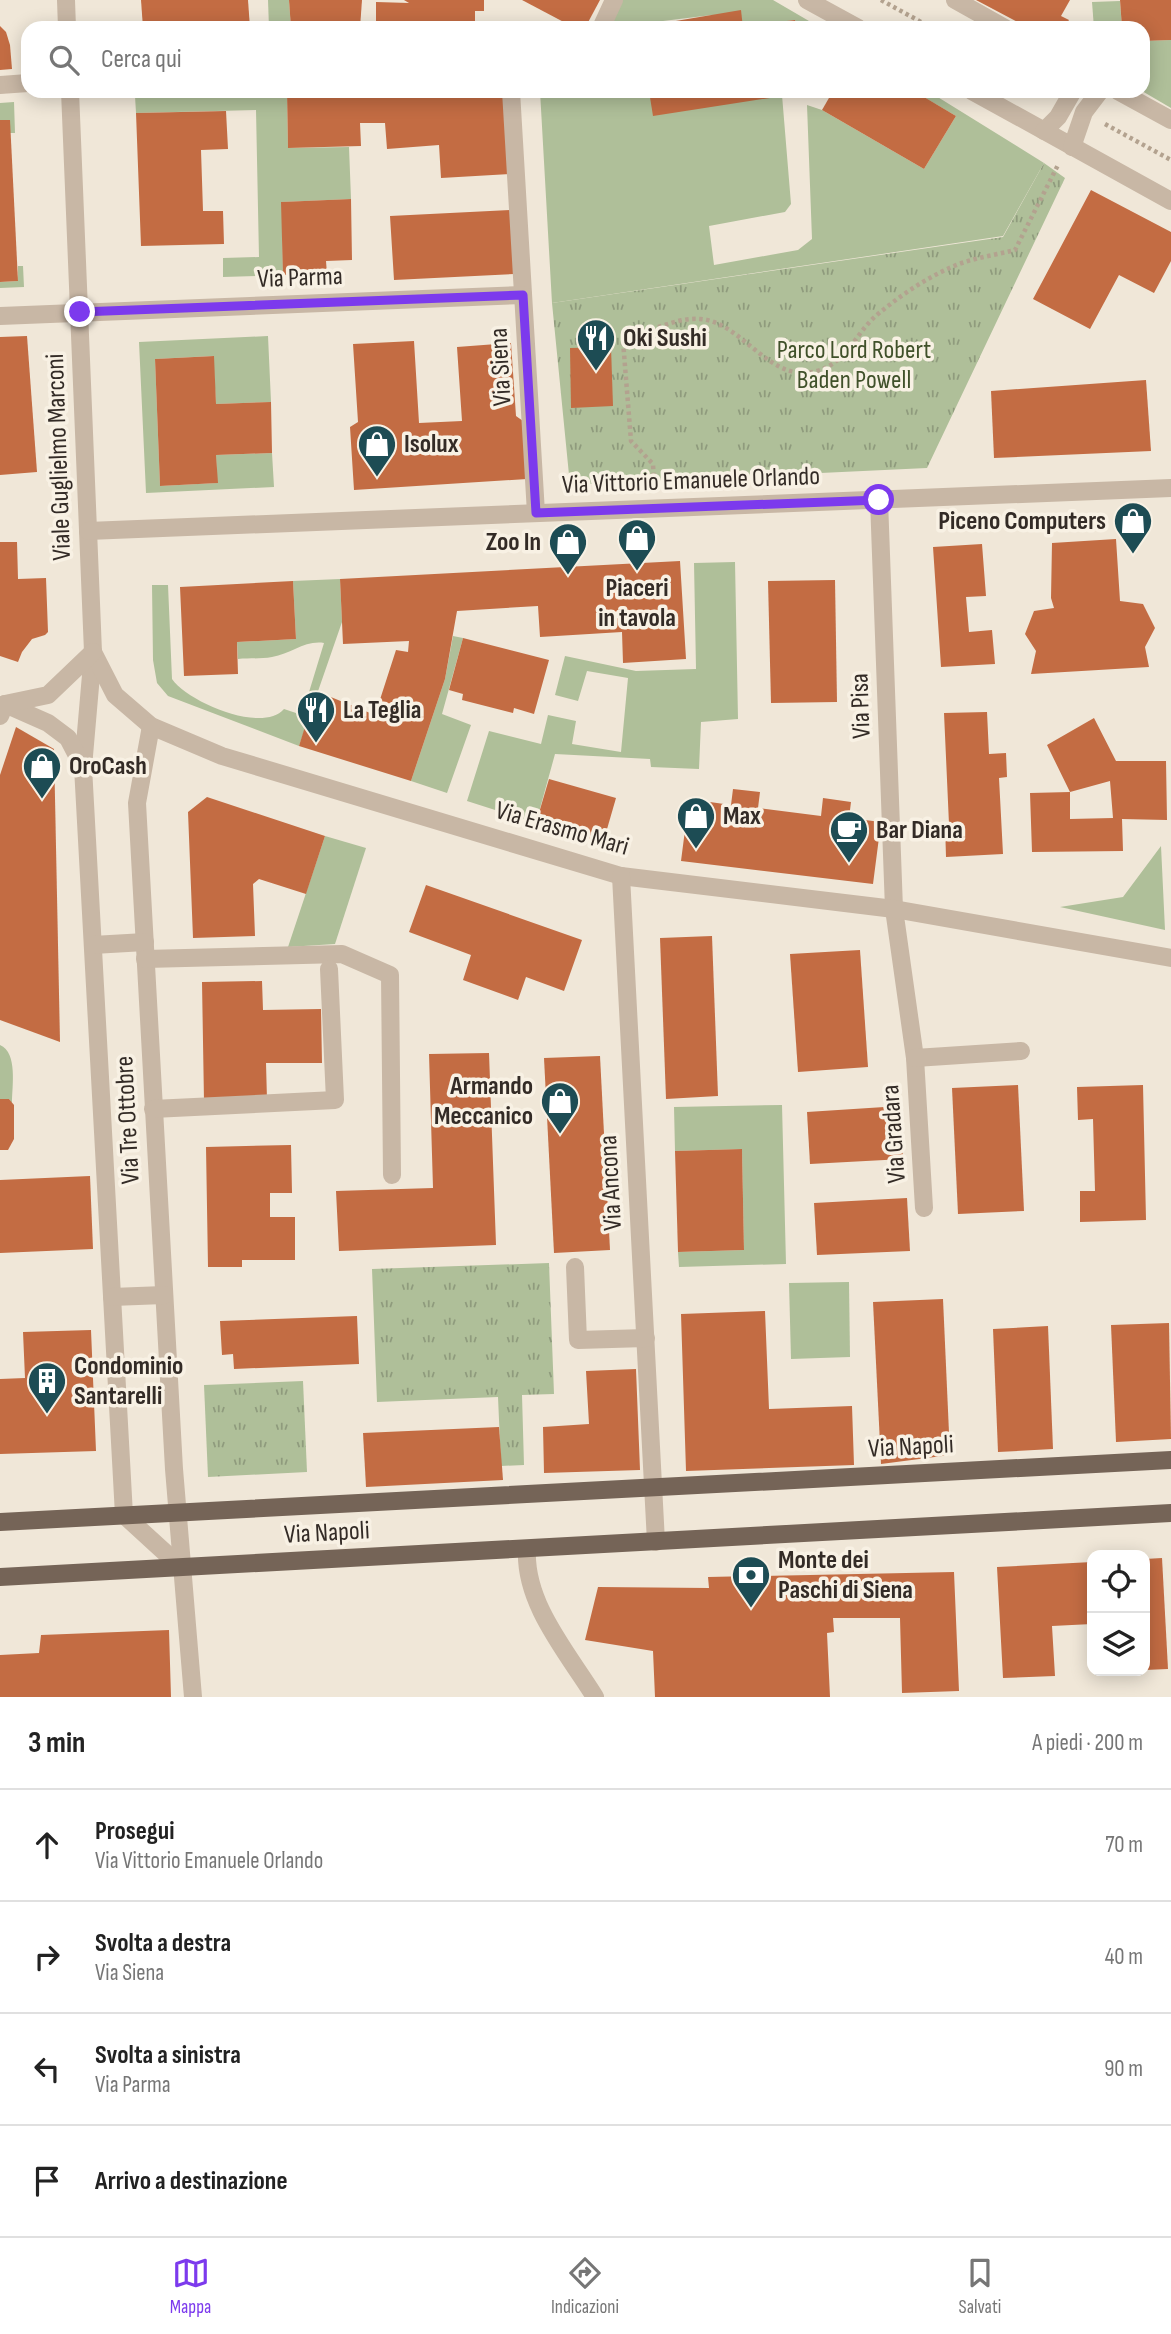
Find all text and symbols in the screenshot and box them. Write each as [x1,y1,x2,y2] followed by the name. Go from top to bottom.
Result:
[21,21,1150,98] search box
[45,41,83,79] icon: search
[101,44,182,75] text: Cerca qui
[257,261,343,295] street label: Via Parma
[64,296,95,327] route end
[575,317,617,372] restaurant icon: Oki Sushi
[623,323,707,354] place label: Oki Sushi
[483,327,519,407] street label: Via Siena
[777,335,931,396] park label: Parco Lord Robert Baden Powell
[40,353,78,561] street label: Viale Guglielmo Marconi
[356,423,398,478] shop icon: Isolux
[404,429,459,460] place label: Isolux
[562,461,820,501] street label: Via Vittorio Emanuele Orlando
[863,484,894,515] route start
[1112,500,1154,555] shop icon: Piceno Computers
[938,506,1106,537] place label: Piceno Computers
[616,517,658,572] shop icon: Piaceri in tavola
[547,521,589,576] shop icon: Zoo In
[486,527,541,558] place label: Zoo In
[598,573,676,634] place label: Piaceri in tavola
[844,673,878,739] street label: Via Pisa
[295,689,337,744] restaurant icon: La Teglia
[343,695,421,726] place label: La Teglia
[21,745,63,800] shop icon: OroCash
[69,751,147,782] place label: OroCash
[492,795,632,863] street label: Via Erasmo Mari
[675,795,717,850] shop icon: Max
[723,801,761,832] place label: Max
[828,809,870,864] cafe icon: Bar Diana
[876,815,963,846] place label: Bar Diana
[109,1055,147,1185] street label: Via Tre Ottobre
[434,1071,533,1132] place label: Armando Meccanico
[539,1080,581,1135] shop icon: Armando Meccanico
[875,1084,913,1184] street label: Via Gradara
[593,1134,629,1232] street label: Via Ancona
[74,1351,183,1412] place label: Condominio Santarelli
[26,1360,68,1415] building icon: Condominio Santarelli
[867,1429,955,1465] street label: Via Napoli
[283,1515,371,1551] street label: Via Napoli
[778,1545,913,1606] place label: Monte dei Paschi di Siena
[1087,1550,1150,1676] map controls
[1087,1550,1150,1613] button: locate
[730,1554,772,1609] bank icon: Monte dei Paschi di Siena
[1087,1613,1150,1676] button: layers
[28,1725,85,1761] text: 3 min
[1032,1729,1143,1757] text: A piedi · 200 m
[95,1816,174,1847] text: Prosegui
[28,1826,66,1864] icon: ahead
[1105,1831,1143,1859] text: 70 m
[95,1847,323,1875] text: Via Vittorio Emanuele Orlando
[95,1928,231,1959] text: Svolta a destra
[28,1938,66,1976] icon: right
[1105,1943,1143,1971] text: 40 m
[95,1959,164,1987] text: Via Siena
[95,2040,241,2071] text: Svolta a sinistra
[28,2050,66,2088] icon: left
[1104,2055,1143,2083] text: 90 m
[95,2071,171,2099] text: Via Parma
[28,2162,66,2200] icon: arrive
[95,2166,288,2197] text: Arrivo a destinazione
[170,2254,211,2319] tab: Mappa
[551,2254,619,2319] tab: Indicazioni
[959,2254,1001,2319] tab: Salvati

